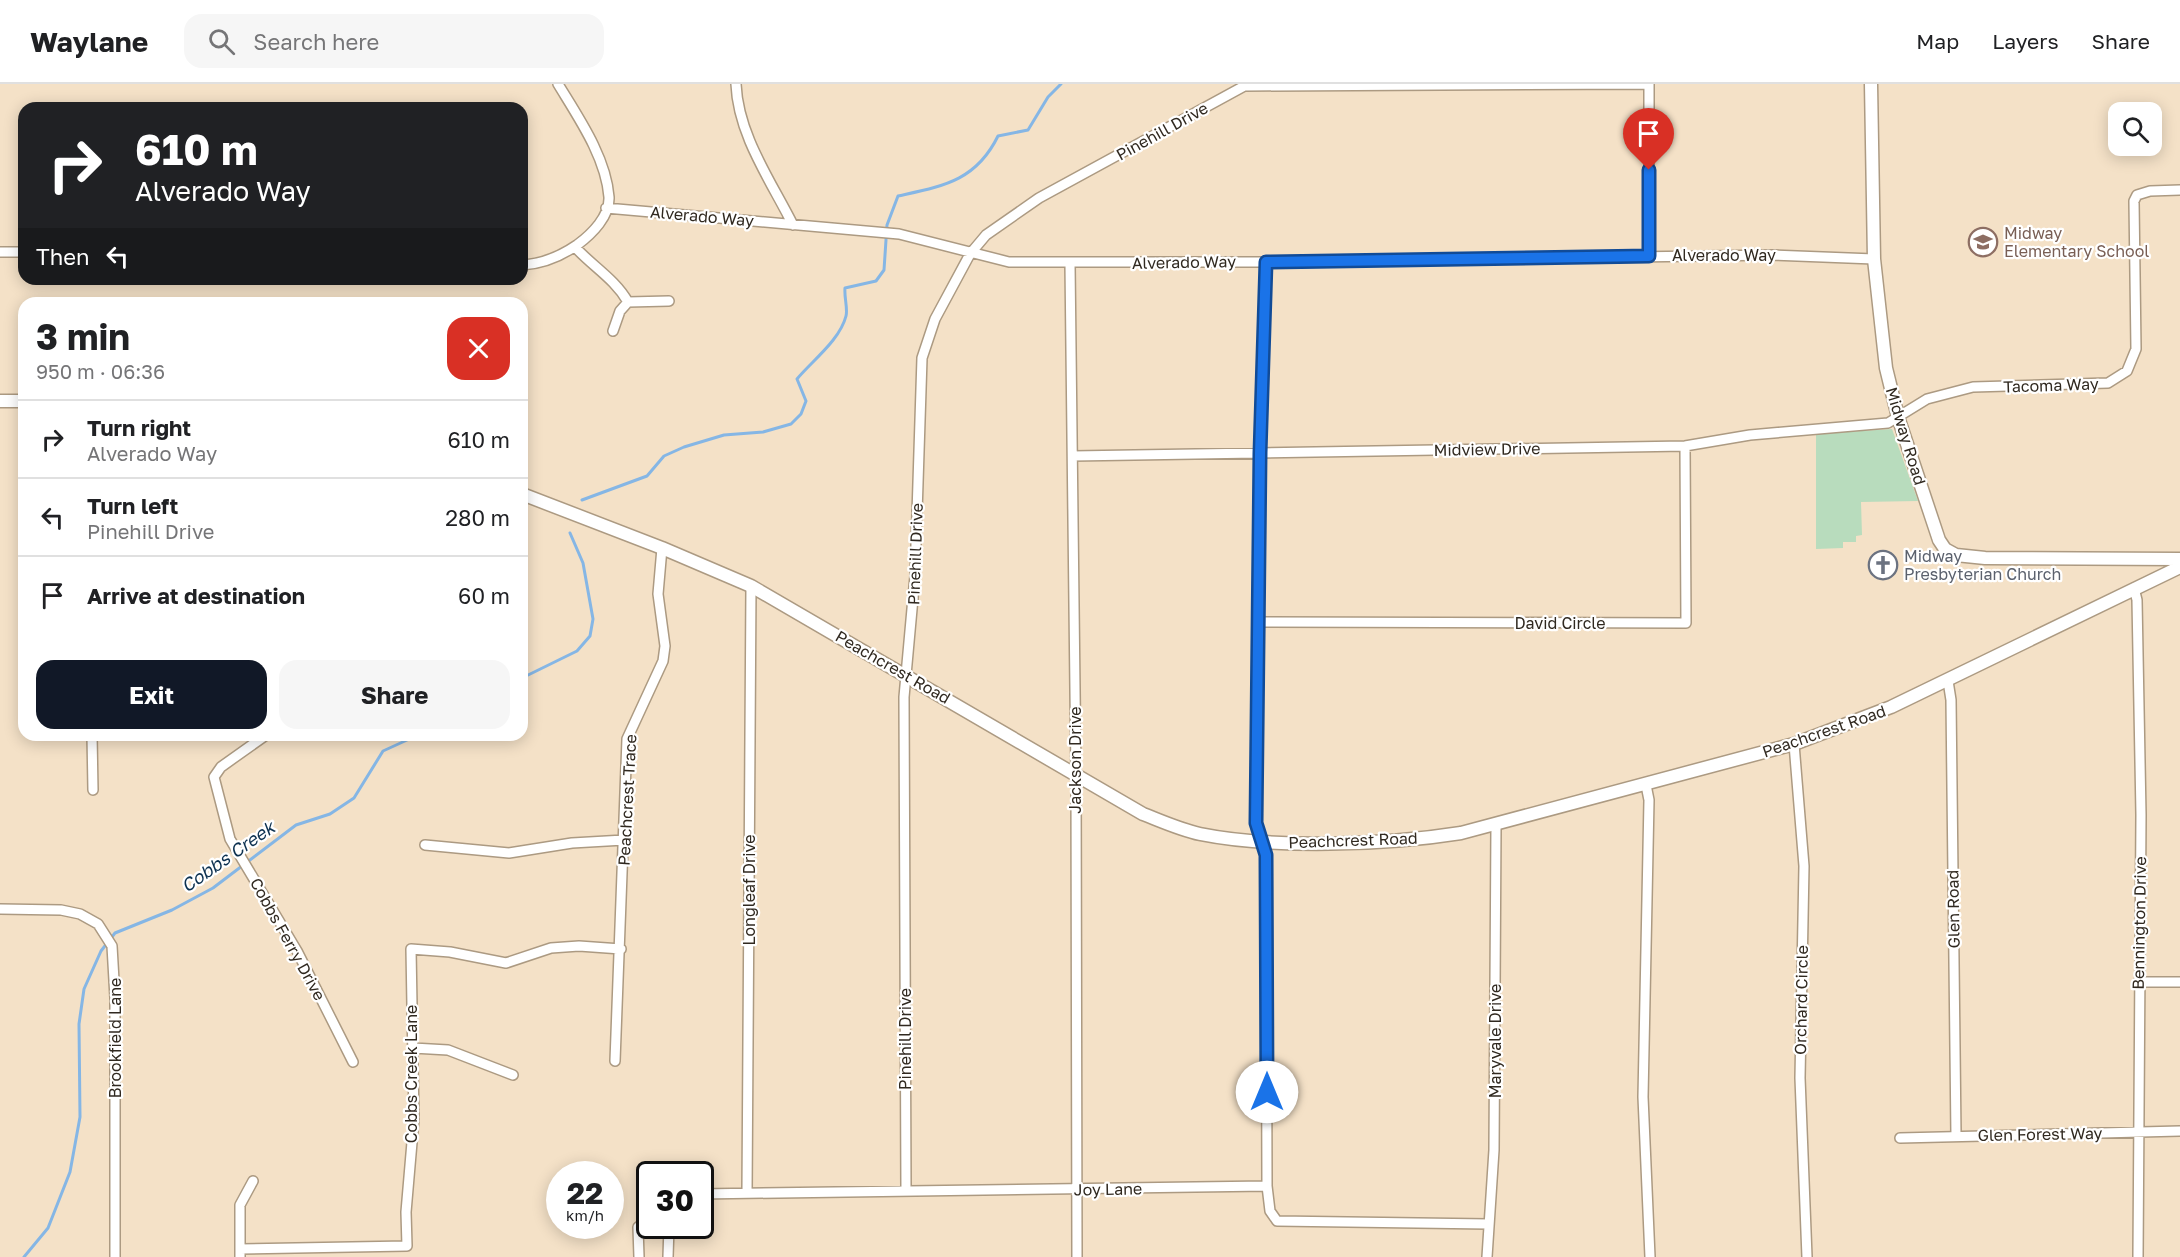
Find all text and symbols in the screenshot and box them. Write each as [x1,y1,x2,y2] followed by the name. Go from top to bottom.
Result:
[184,14,604,68] search box
[30,25,148,58] text: Waylane
[205,25,238,58] icon: search
[253,28,379,55] text: Search here
[1916,28,1959,54] text: Map
[1992,28,2059,54] text: Layers
[2092,28,2150,54] text: Share
[1113,98,1211,164] street label: Pinehill Drive
[2108,102,2162,156] map controls
[2108,102,2162,156] button: search
[1623,108,1674,170] pin
[1632,117,1665,150] icon: arrive
[135,124,258,174] text: 610 m
[36,126,114,204] icon: right
[135,175,311,207] text: Alverado Way
[649,202,755,231] street label: Alverado Way
[2004,223,2149,261] place label: Midway Elementary School
[1967,226,1999,258] school or university icon: Midway Elementary School
[101,240,134,273] icon: left
[36,243,89,270] text: Then
[1672,245,1776,265] street label: Alverado Way
[1132,251,1236,273] street label: Alverado Way
[36,315,130,358] text: 3 min
[447,317,510,380] button: close
[36,359,165,383] text: 950 m · 06:36
[2003,373,2099,397] street label: Tacoma Way
[1882,385,1930,487] street label: Midway Road
[87,414,191,441] text: Turn right
[36,423,69,456] icon: right
[447,426,510,453] text: 610 m
[1433,438,1541,460] street label: Midview Drive
[87,441,217,465] text: Alverado Way
[87,492,178,519] text: Turn left
[36,501,69,534] icon: left
[903,503,927,605] street label: Pinehill Drive
[445,504,510,531] text: 280 m
[87,519,214,543] text: Pinehill Drive
[1904,546,2061,584] place label: Midway Presbyterian Church
[1867,549,1899,581] church icon: Midway Presbyterian Church
[36,579,69,612] icon: arrive
[87,582,305,609] text: Arrive at destination
[458,582,510,609] text: 60 m
[1514,613,1606,633] street label: David Circle
[832,626,954,708] street label: Peachcrest Road
[36,660,267,729] button: Exit
[279,660,510,729] button: Share
[1760,700,1888,762] street label: Peachcrest Road
[1065,706,1085,814] street label: Jackson Drive
[614,734,640,866] street label: Peachcrest Trace
[176,815,280,897] water label: Cobbs Creek
[1288,828,1418,852] street label: Peachcrest Road
[739,834,759,946] street label: Longleaf Drive
[2128,856,2150,990] street label: Bennington Drive
[1942,870,1964,948] street label: Glen Road
[246,874,330,1004] street label: Cobbs Ferry Drive
[1790,945,1812,1055] street label: Orchard Circle
[105,978,125,1098] street label: Brookfield Lane
[1485,984,1505,1098] street label: Maryvale Drive
[895,988,915,1090] street label: Pinehill Drive
[401,1005,421,1143] street label: Cobbs Creek Lane
[1235,1060,1299,1124] position arrow
[1977,1123,2103,1145] street label: Glen Forest Way
[636,1161,714,1239] speed limit sign: 30
[567,1175,603,1211] text: 22
[1074,1178,1142,1200] street label: Joy Lane
[566,1206,604,1224] text: km/h

